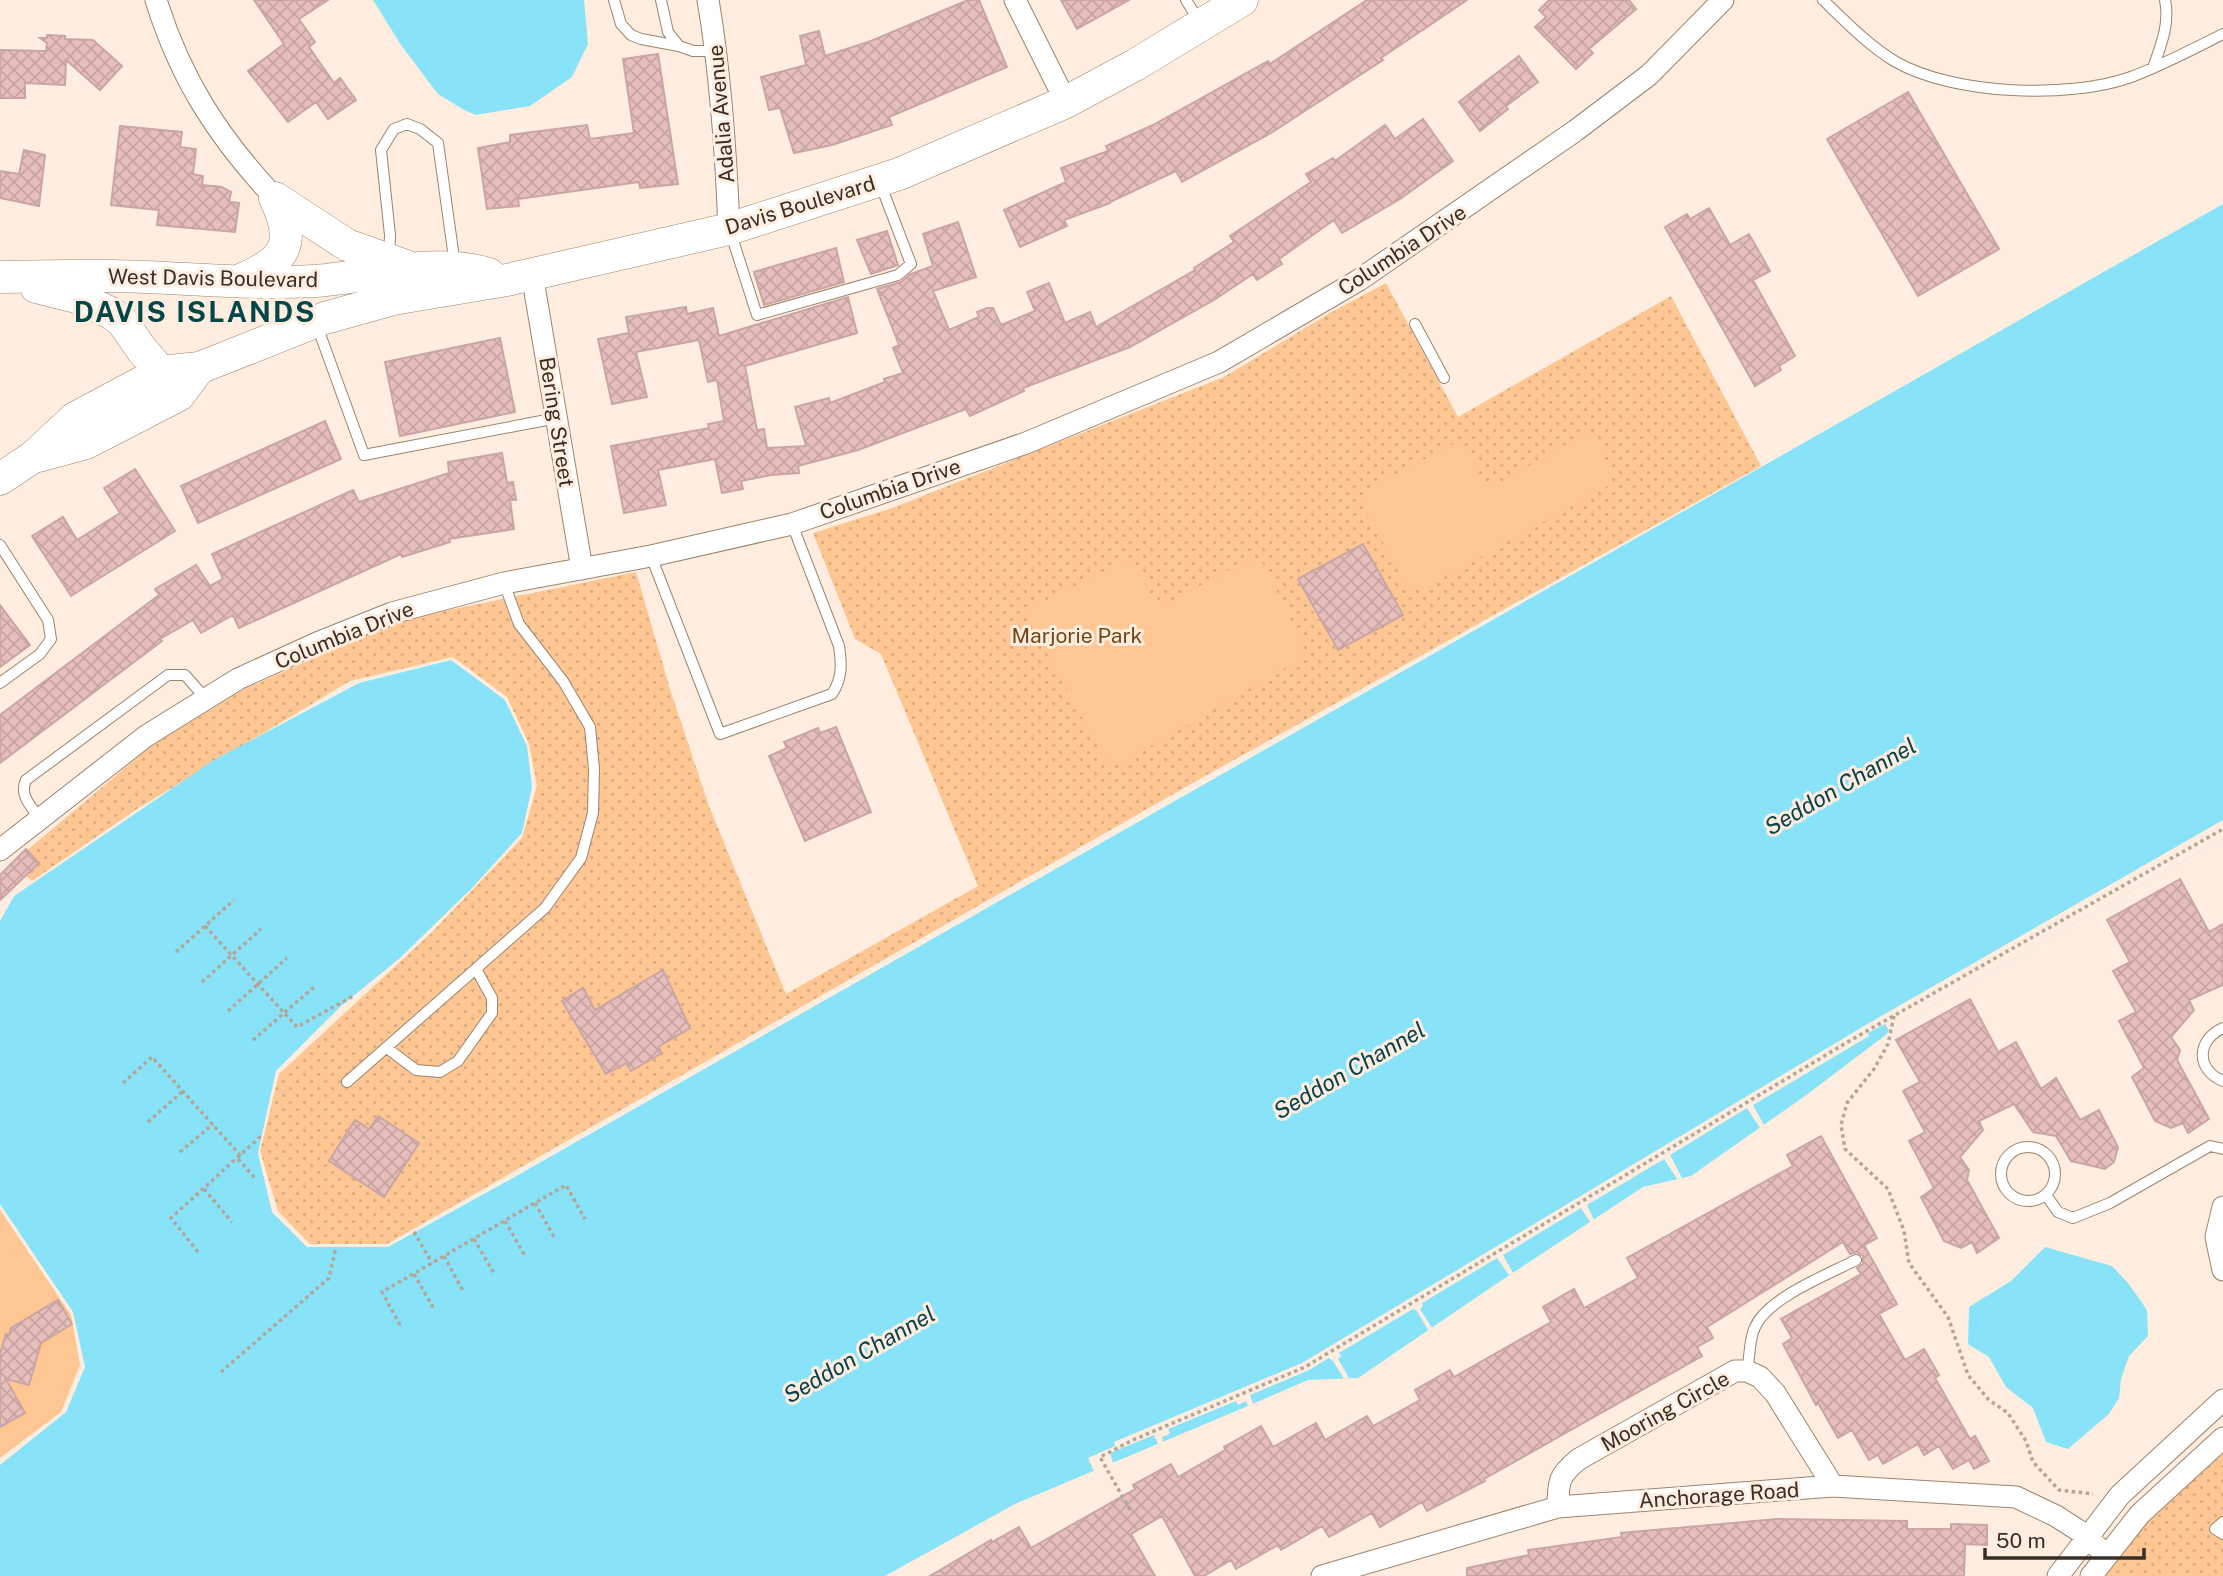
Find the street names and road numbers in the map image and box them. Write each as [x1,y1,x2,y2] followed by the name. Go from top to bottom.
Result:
[702,44,740,184] street label: Adalia Avenue
[722,170,878,240] street label: Davis Boulevard
[1333,199,1471,301] street label: Columbia Drive
[108,264,318,292] street label: West Davis Boulevard
[534,355,580,489] street label: Bering Street
[816,453,964,525] street label: Columbia Drive
[271,596,417,674] street label: Columbia Drive
[1596,1365,1734,1457] street label: Mooring Circle
[1638,1477,1800,1513] street label: Anchorage Road

